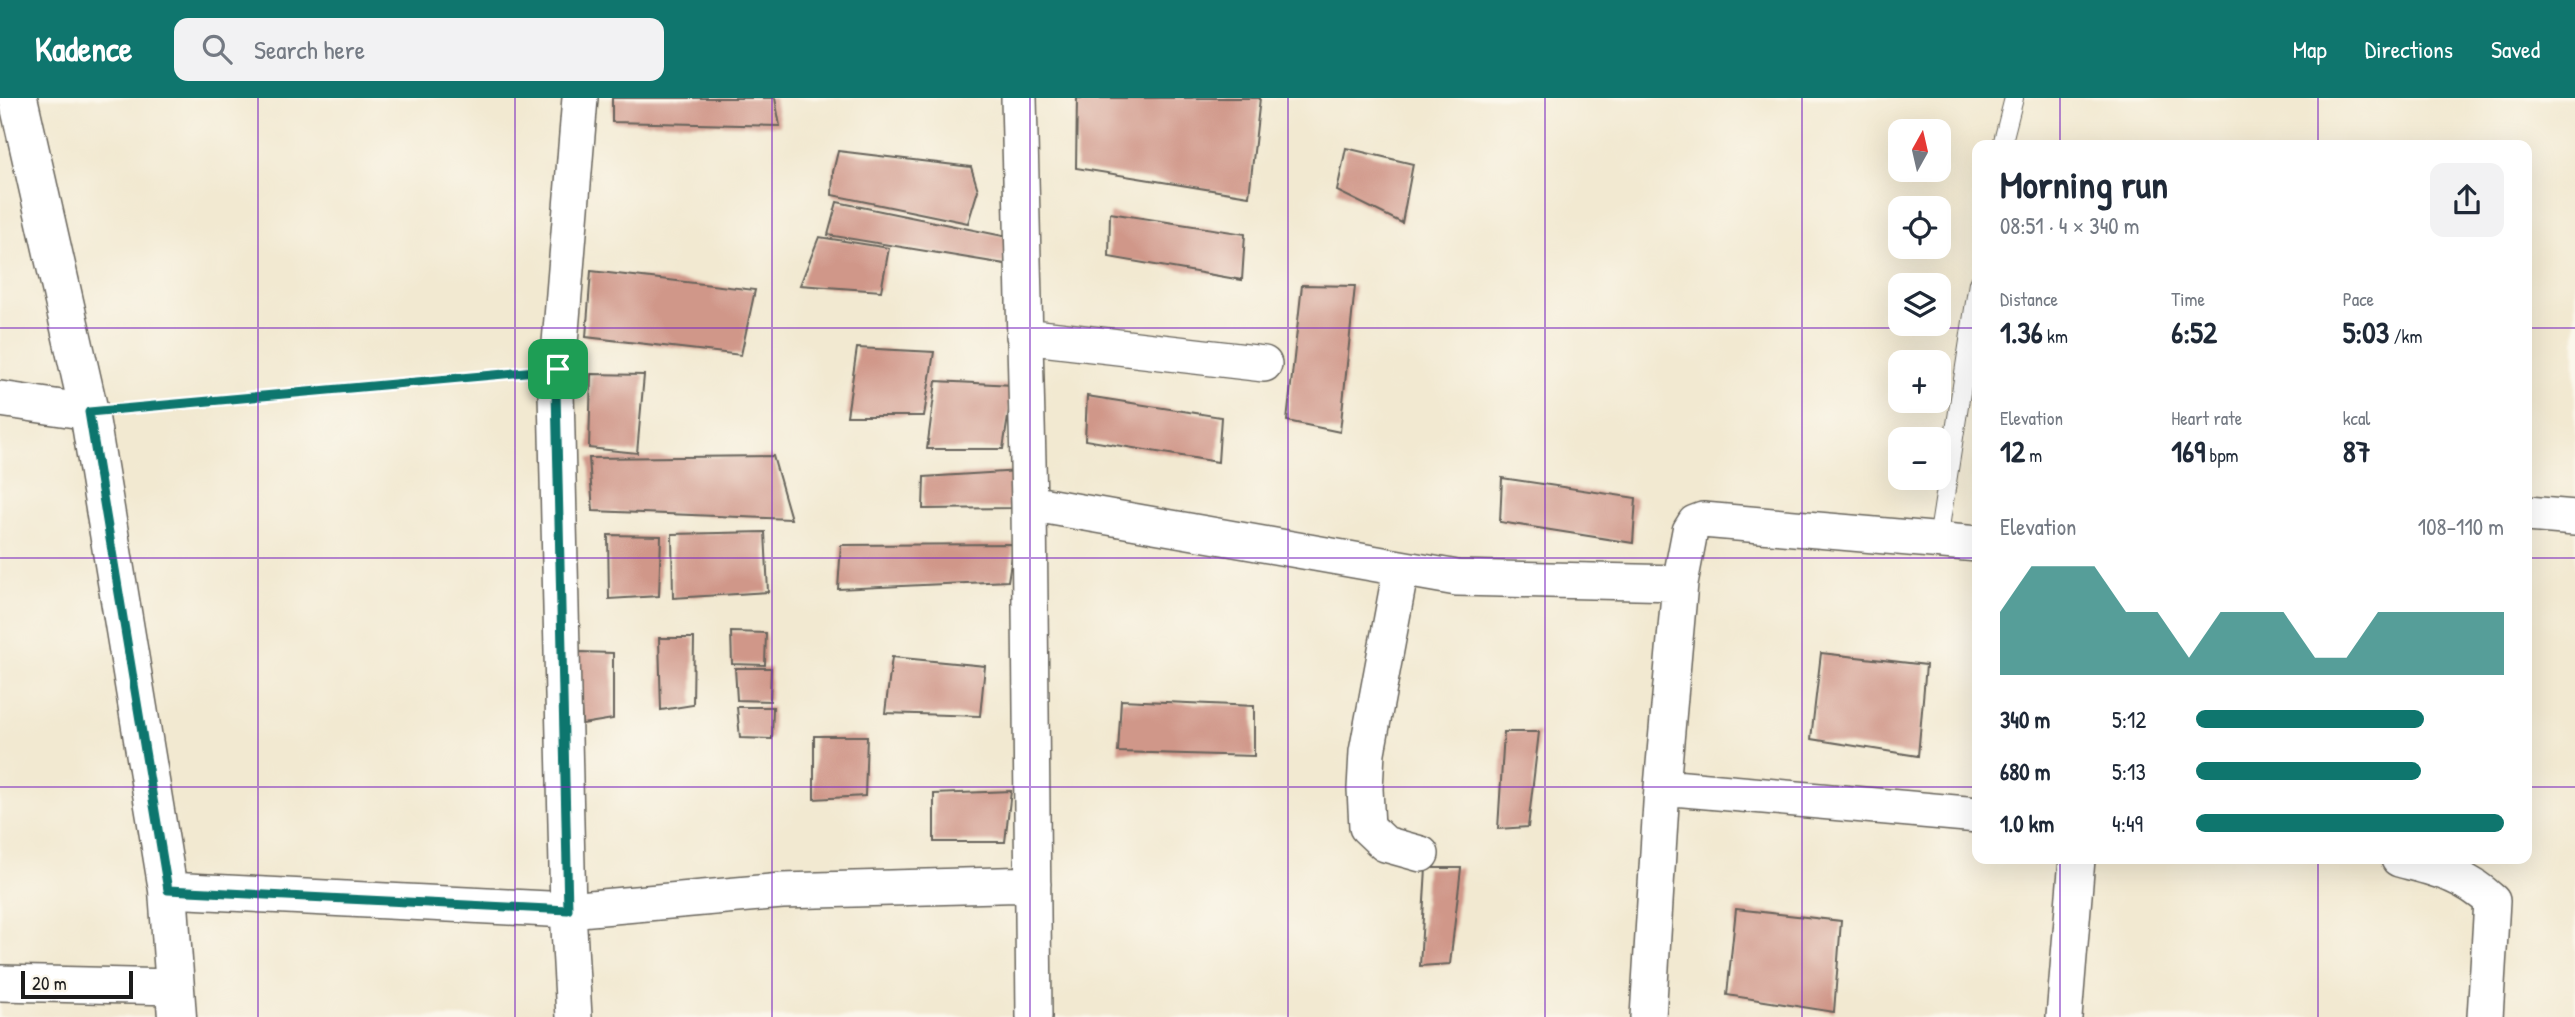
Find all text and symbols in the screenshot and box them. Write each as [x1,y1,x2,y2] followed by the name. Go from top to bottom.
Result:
[174,18,664,81] search box
[35,27,132,71] text: Kadence
[198,30,236,68] icon: search
[254,32,365,67] text: Search here
[2293,33,2327,65] text: Map
[2365,33,2453,65] text: Directions
[2491,33,2540,65] text: Saved
[1888,119,1951,182] north arrow
[1888,119,1951,490] map controls
[2000,158,2168,210] text: Morning run
[2430,163,2504,237] button: share
[1888,196,1951,259] button: locate
[2000,210,2140,241] text: 08:51 · 4 × 340 m
[1888,273,1951,336] button: layers
[2000,286,2058,312] text: Distance
[2171,286,2205,312] text: Time
[2343,286,2374,312] text: Pace
[2000,312,2043,352] text: 1.36
[2171,312,2217,352] text: 6:52
[2343,312,2389,352] text: 5:03
[2043,323,2068,349] text: km
[2389,323,2422,349] text: /km
[528,339,588,399] pin
[539,350,577,388] icon: arrive
[1888,350,1951,413] button: +
[2000,405,2063,431] text: Elevation
[2171,405,2242,431] text: Heart rate
[2343,405,2370,431] text: kcal
[1888,427,1951,490] button: −
[2000,431,2025,471] text: 12
[2171,431,2205,471] text: 169
[2343,431,2371,471] text: 87
[2025,442,2042,468] text: m
[2205,442,2238,468] text: bpm
[2000,511,2076,542] text: Elevation
[2418,511,2504,542] text: 108–110 m
[2000,704,2050,735] text: 340 m
[2112,704,2146,735] text: 5:12
[2000,756,2050,787] text: 680 m
[2112,756,2146,787] text: 5:13
[2000,808,2054,839] text: 1.0 km
[2112,808,2143,839] text: 4:49
[21,968,133,1000] scale bar
[32,970,67,996] text: 20 m

